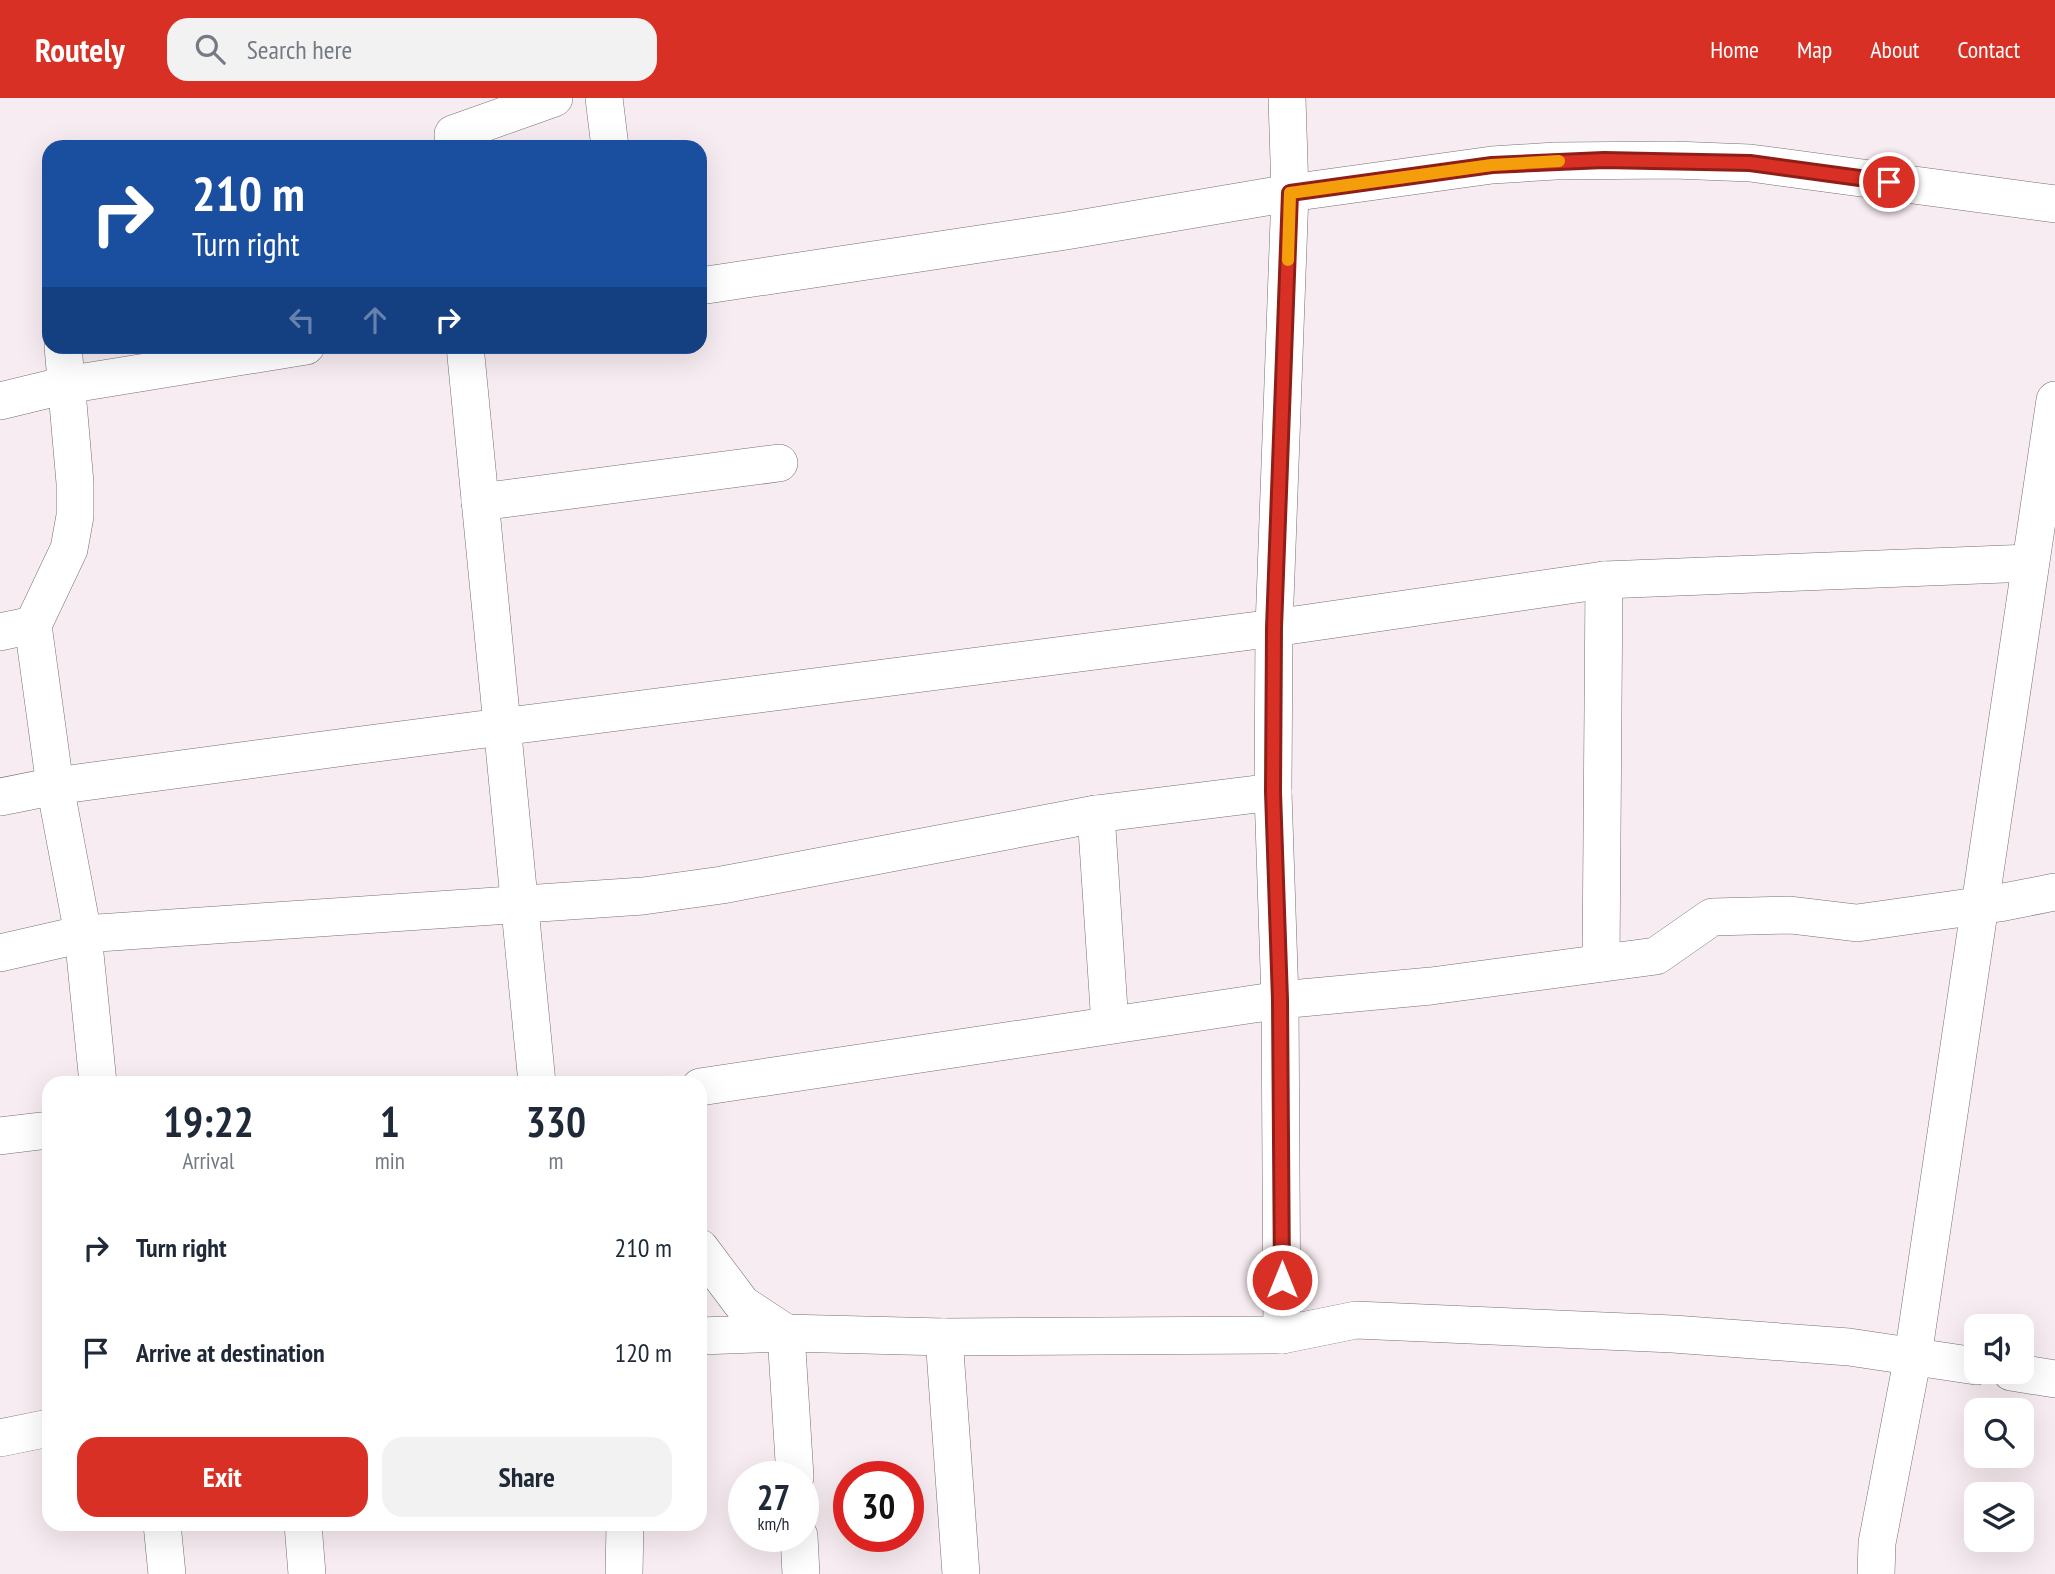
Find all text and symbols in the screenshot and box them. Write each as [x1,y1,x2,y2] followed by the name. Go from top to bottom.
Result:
[167,18,657,81] search box
[35,28,125,71] text: Routely
[191,30,229,68] icon: search
[247,33,352,66] text: Search here
[1710,34,1759,65] text: Home
[1797,34,1832,65] text: Map
[1870,34,1919,65] text: About
[1957,34,2020,65] text: Contact
[1859,152,1919,212] pin
[192,161,305,225] text: 210 m
[1870,163,1908,201] icon: arrive
[77,168,168,259] icon: right
[192,223,300,265] text: Turn right
[283,301,321,339] icon: left
[356,301,394,339] icon: ahead
[429,301,467,339] icon: right
[163,1094,254,1149] text: 19:22
[380,1094,400,1149] text: 1
[526,1094,586,1149] text: 330
[182,1146,234,1175] text: Arrival
[375,1146,405,1175] text: min
[548,1146,563,1175] text: m
[77,1229,115,1267] icon: right
[136,1231,227,1264] text: Turn right
[614,1231,672,1264] text: 210 m
[1245,1243,1319,1317] position arrow
[1964,1314,2034,1552] map controls
[1964,1314,2034,1384] button: sound
[77,1334,115,1372] icon: arrive
[136,1336,325,1369] text: Arrive at destination
[614,1336,672,1369] text: 120 m
[1964,1398,2034,1468] button: search
[77,1437,368,1517] button: Exit
[382,1437,672,1517] button: Share
[833,1461,924,1552] speed limit sign: 30
[757,1474,790,1520] text: 27
[1964,1482,2034,1552] button: layers
[758,1512,789,1535] text: km/h

